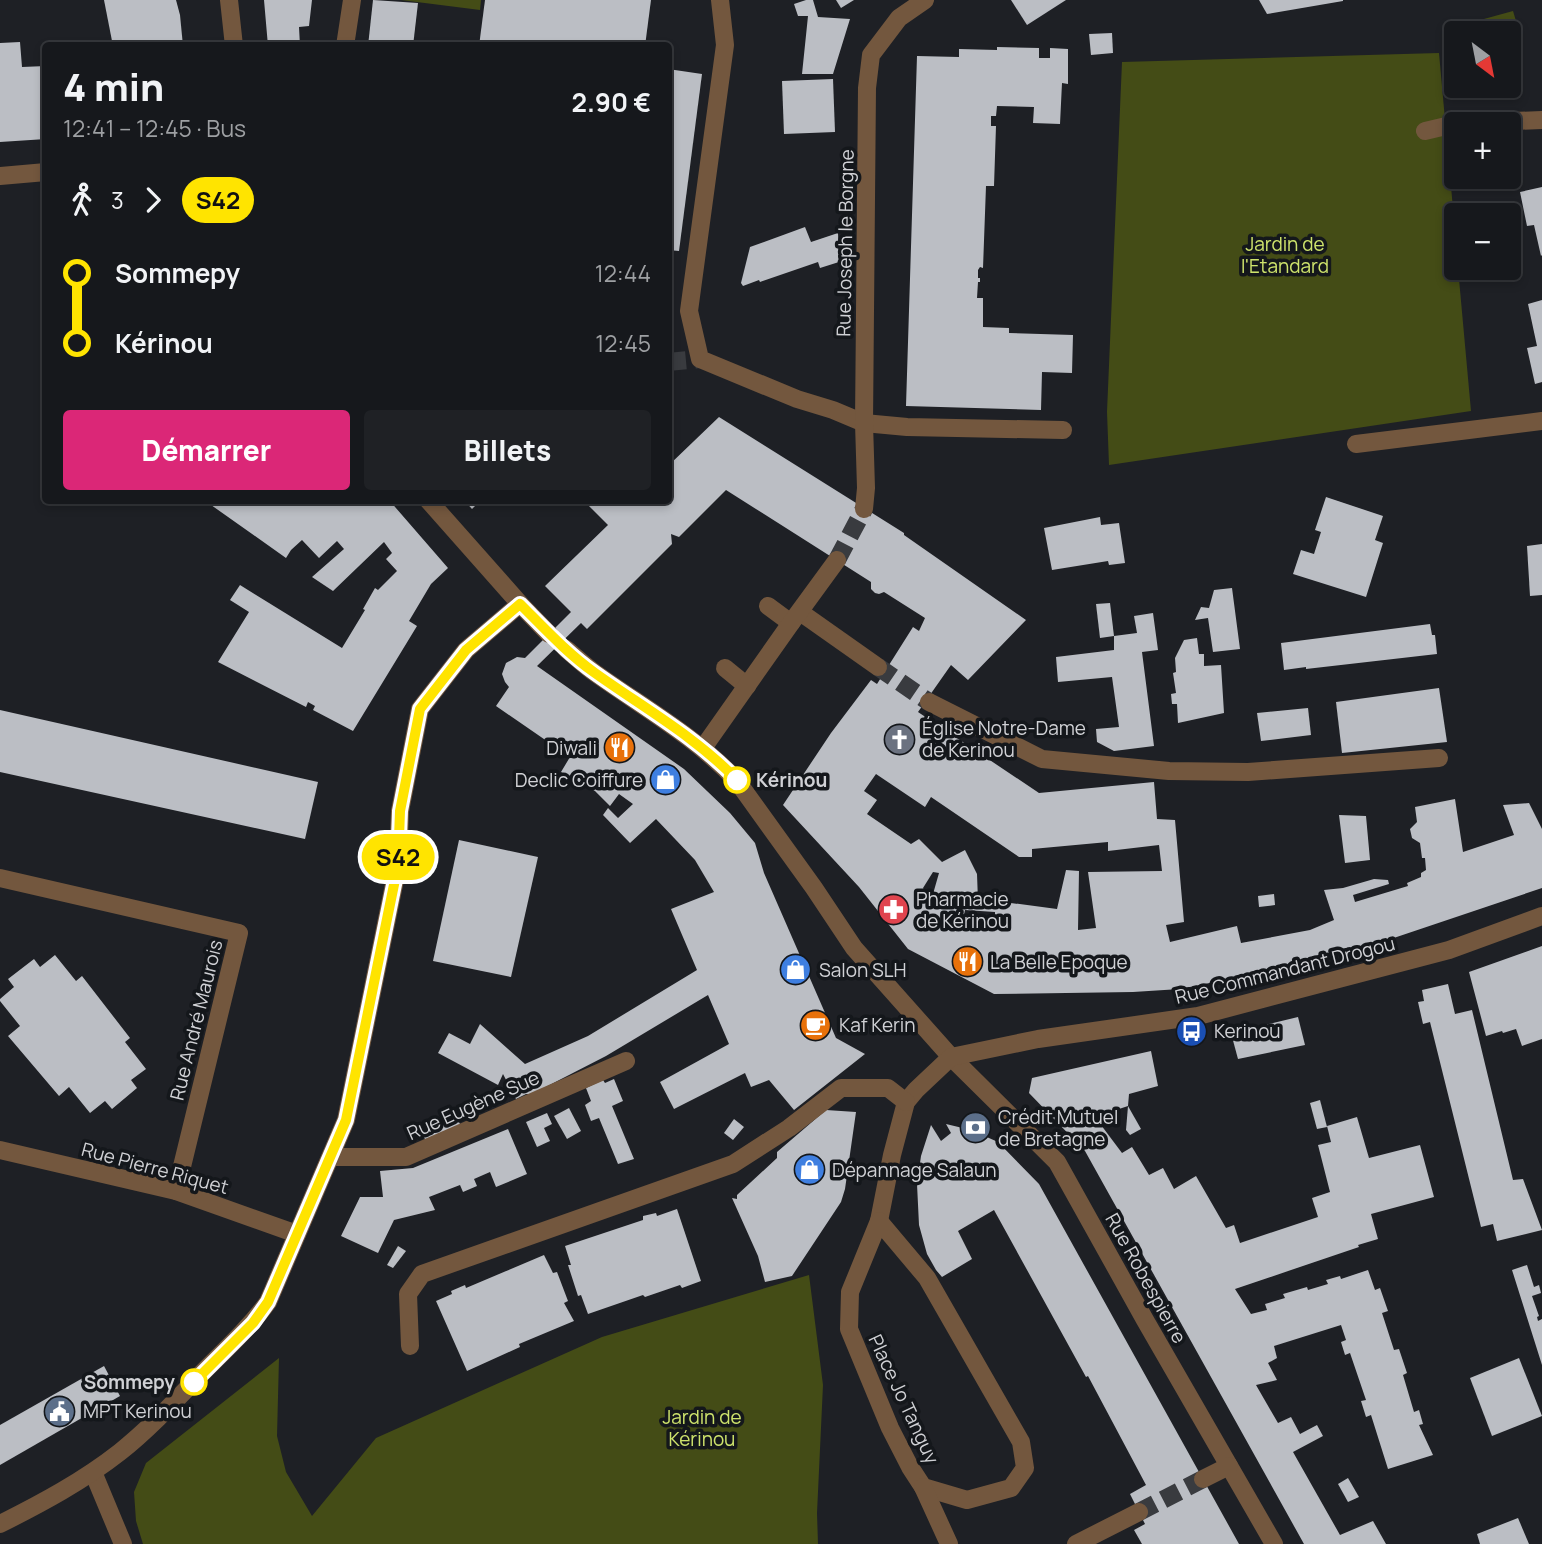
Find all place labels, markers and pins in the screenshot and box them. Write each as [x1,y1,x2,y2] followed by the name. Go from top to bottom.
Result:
[922,715,1086,763] place label: Église Notre-Dame de Kerinou
[882,722,916,756] church icon: Église Notre-Dame de Kerinou
[603,731,637,765] restaurant icon: Diwali
[546,735,597,761] place label: Diwali
[649,763,683,797] shop icon: Declic Coiffure
[515,767,643,793] place label: Declic Coiffure
[724,767,750,793] marker: Kérinou
[756,767,827,793] place label: Kérinou
[916,886,1009,934] place label: Pharmacie de Kérinou
[876,893,910,927] pharmacy icon: Pharmacie de Kérinou
[950,945,984,979] restaurant icon: La Belle Epoque
[990,949,1128,975] place label: La Belle Epoque
[779,953,813,987] shop icon: Salon SLH
[819,957,906,983] place label: Salon SLH
[799,1008,833,1042] cafe icon: Kaf Kerin
[839,1012,916,1038] place label: Kaf Kerin
[1174,1014,1208,1048] bus stop icon: Kerinou
[1214,1018,1281,1044] place label: Kerinou
[998,1104,1118,1152] place label: Crédit Mutuel de Bretagne
[958,1111,992,1145] bank icon: Crédit Mutuel de Bretagne
[792,1153,826,1187] shop icon: Dépannage Salaun
[832,1157,997,1183] place label: Dépannage Salaun
[84,1369,175,1395] place label: Sommepy
[181,1369,207,1395] marker: Sommepy
[43,1394,77,1428] public building icon: MPT Kerinou
[83,1398,192,1424] place label: MPT Kerinou

